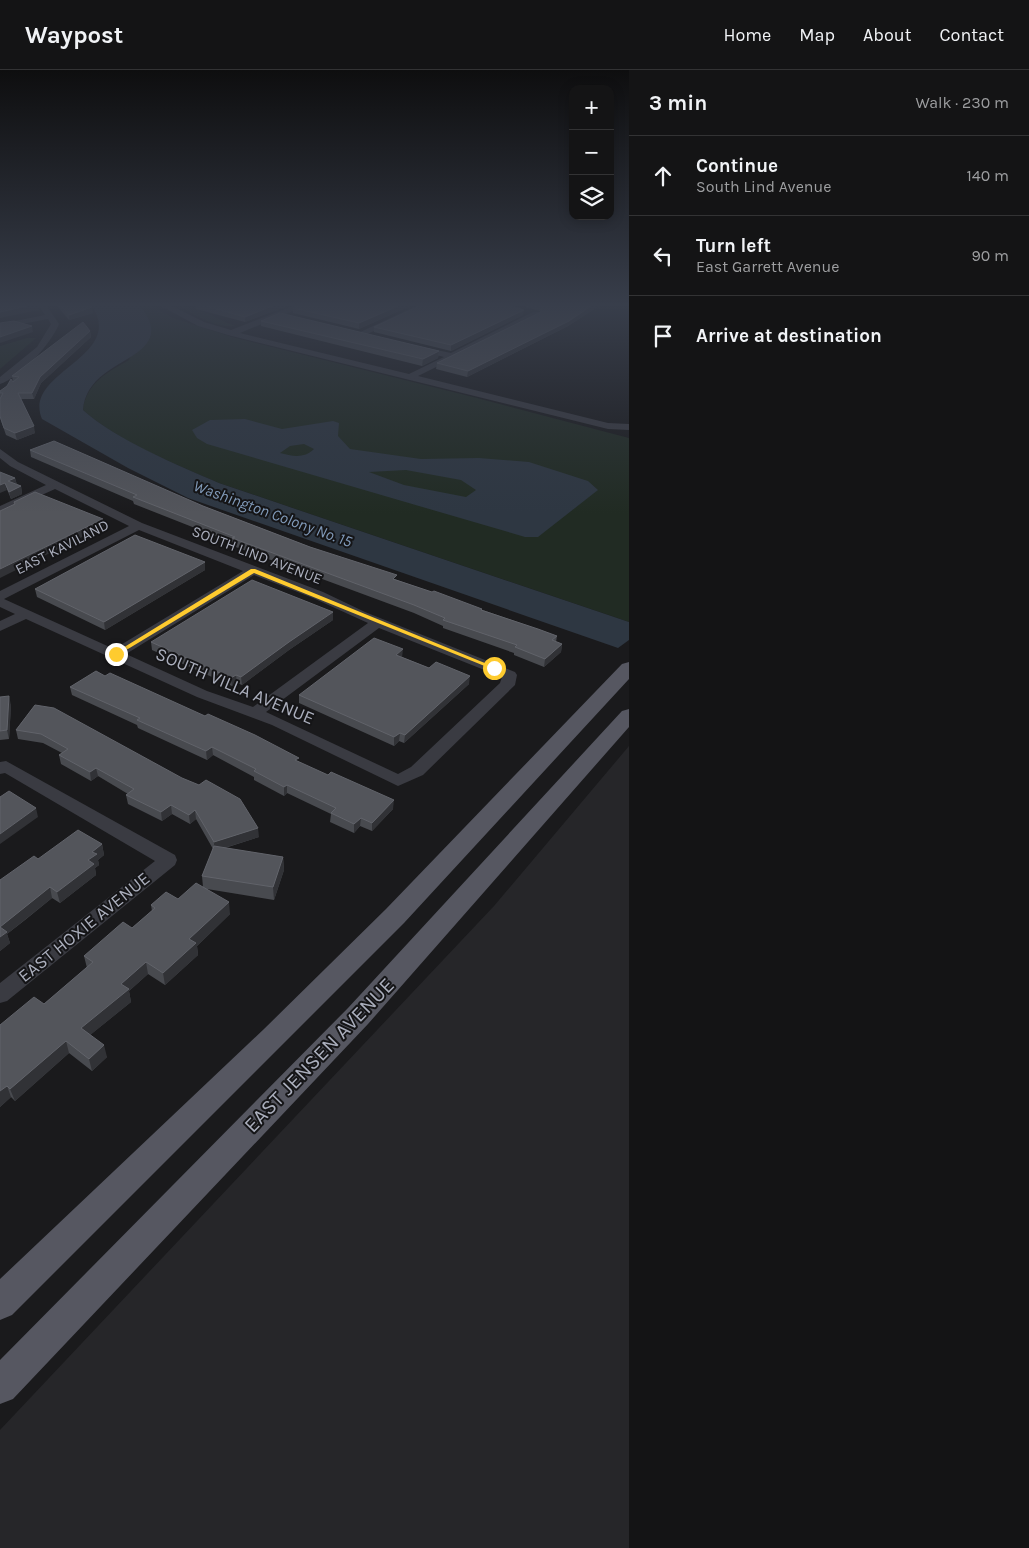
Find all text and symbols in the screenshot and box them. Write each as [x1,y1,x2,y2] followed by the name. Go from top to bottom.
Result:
[25,21,123,49] text: Waypost
[723,24,771,46] text: Home
[799,24,835,46] text: Map
[863,24,912,46] text: About
[940,24,1004,46] text: Contact
[569,85,614,220] map controls
[569,85,614,130] button: +
[649,91,707,115] text: 3 min
[915,93,1009,112] text: Walk · 230 m
[569,130,614,175] button: −
[696,155,778,177] text: Continue
[649,162,677,190] icon: ahead
[967,166,1009,185] text: 140 m
[569,175,614,220] button: layers
[696,177,831,196] text: South Lind Avenue
[696,235,771,257] text: Turn left
[649,242,677,270] icon: left
[971,246,1009,265] text: 90 m
[696,257,839,276] text: East Garrett Avenue
[649,322,677,350] icon: arrive
[696,325,882,347] text: Arrive at destination
[191,476,355,551] water label: Washington Colony No. 15
[12,516,112,578] street label: EAST KAVILAND
[189,522,325,588] street label: SOUTH LIND AVENUE
[105,643,128,666] route end
[152,643,318,729] street label: SOUTH VILLA AVENUE
[483,657,506,680] route start
[14,867,154,987] street label: EAST HOXIE AVENUE
[239,973,399,1137] street label: EAST JENSEN AVENUE

